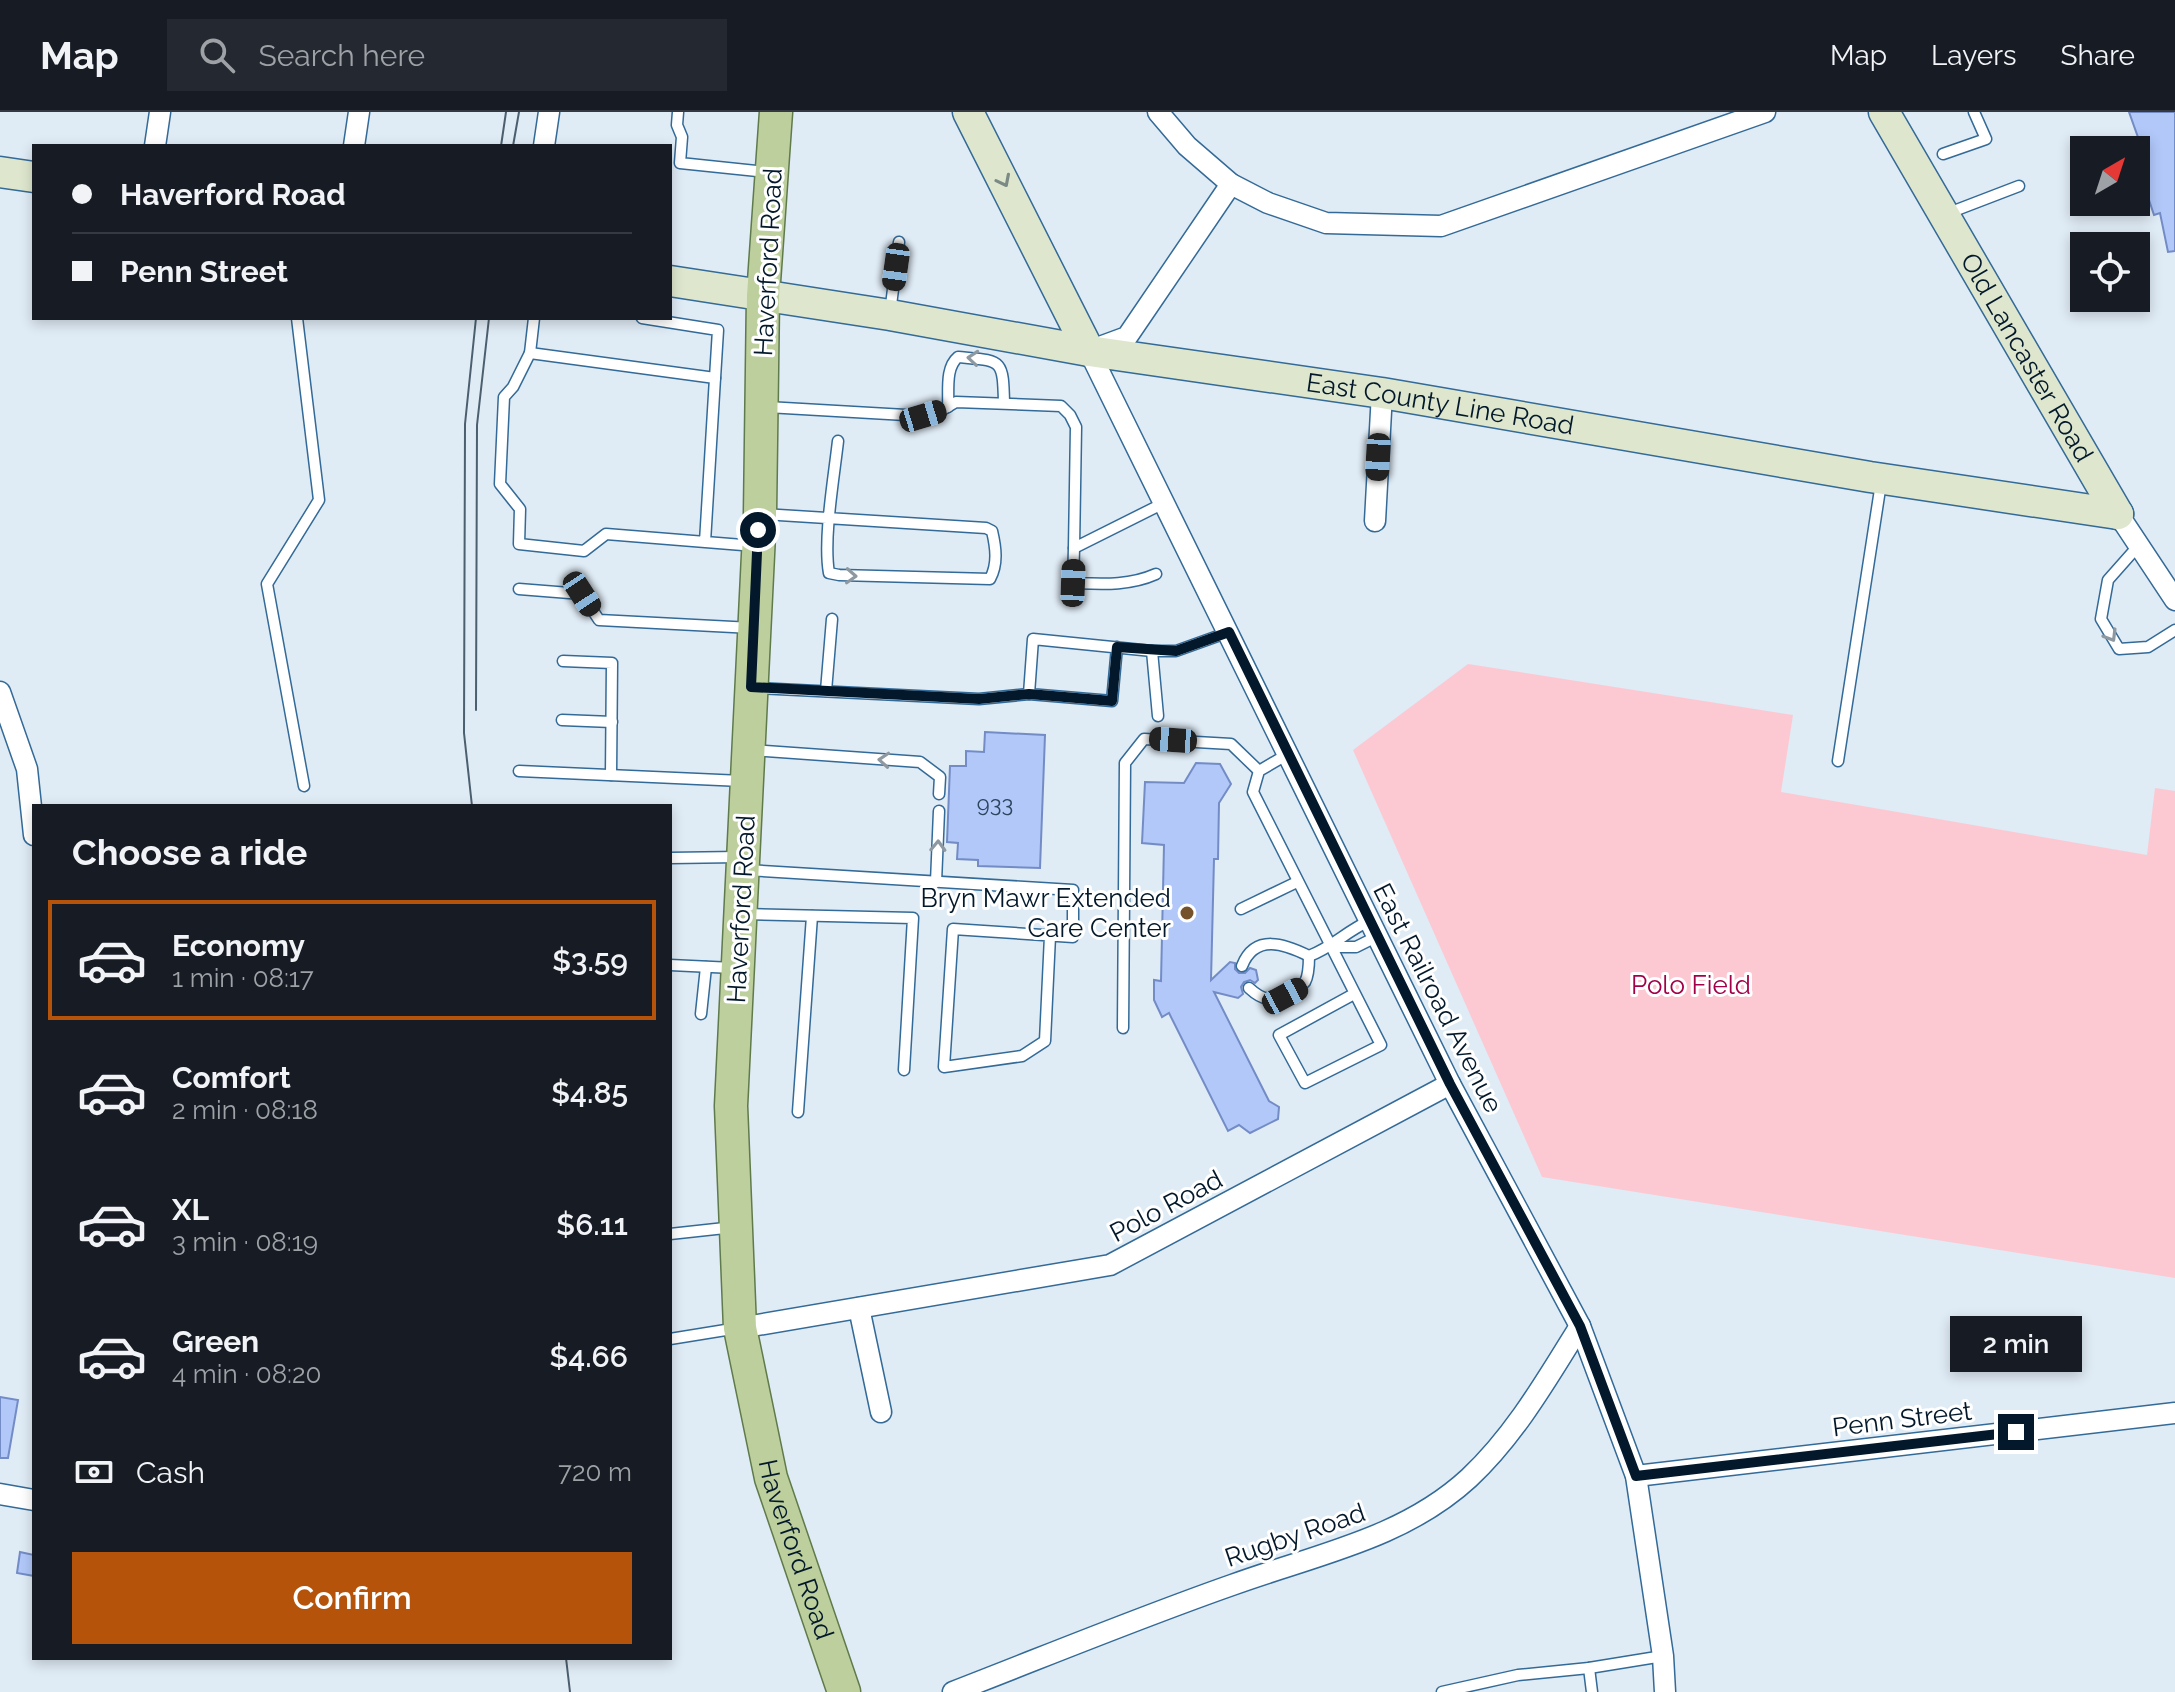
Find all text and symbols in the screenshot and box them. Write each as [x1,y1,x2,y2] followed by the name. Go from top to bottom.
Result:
[167,19,727,91] search box
[40,33,119,78] text: Map
[195,33,239,77] icon: search
[259,38,425,73] text: Search here
[1830,39,1887,72] text: Map
[1931,39,2017,72] text: Layers
[2061,39,2135,72] text: Share
[2070,136,2150,216] north arrow
[2070,136,2150,312] map controls
[748,167,788,357] street label: Haverford Road
[994,173,1009,188] one-way arrow
[120,177,346,212] text: Haverford Road
[2070,232,2150,312] button: locate
[881,242,911,292] car
[1954,248,2099,467] street label: Old Lancaster Road
[120,254,288,289] text: Penn Street
[966,350,979,367] one-way arrow
[1304,367,1576,441] street label: East County Line Road
[897,398,949,434] car
[1365,432,1391,482] car
[740,512,776,548] route start
[1060,559,1086,607] car
[559,567,605,621] car
[845,567,858,584] one-way arrow
[2101,627,2117,642] one-way arrow
[1148,726,1198,754] car
[877,751,890,768] one-way arrow
[977,791,1013,817] house number: 933
[721,814,761,1004] street label: Haverford Road
[72,831,307,873] text: Choose a ride
[929,839,946,852] one-way arrow
[1367,878,1509,1118] street label: East Railroad Avenue
[921,883,1171,943] place label: Bryn Mawr Extended Care Center
[1178,904,1196,922] marker: Bryn Mawr Extended Care Center
[76,924,148,996] icon: car
[172,928,305,963] text: Economy
[552,943,628,978] text: $3.59
[172,963,314,993] text: 1 min · 08:17
[1631,970,1751,1000] park label: Polo Field
[1258,974,1312,1018] car
[76,1056,148,1128] icon: car
[172,1060,291,1095] text: Comfort
[551,1075,628,1110] text: $4.85
[172,1095,318,1125] text: 2 min · 08:18
[1105,1164,1227,1248] street label: Polo Road
[76,1188,148,1260] icon: car
[172,1192,209,1227] text: XL
[556,1207,628,1242] text: $6.11
[172,1227,318,1257] text: 3 min · 08:19
[1950,1316,2082,1372] callout: 2 min
[76,1320,148,1392] icon: car
[172,1324,259,1359] text: Green
[1983,1329,2049,1359] text: 2 min
[549,1339,628,1374] text: $4.66
[172,1359,321,1389] text: 4 min · 08:20
[1831,1396,1974,1442] street label: Penn Street
[1998,1414,2034,1450] route end
[72,1450,116,1494] icon: cash
[136,1455,205,1490] text: Cash
[558,1457,632,1487] text: 720 m
[753,1457,840,1643] street label: Haverford Road
[1221,1497,1369,1573] street label: Rugby Road
[72,1552,632,1644] button: Confirm

